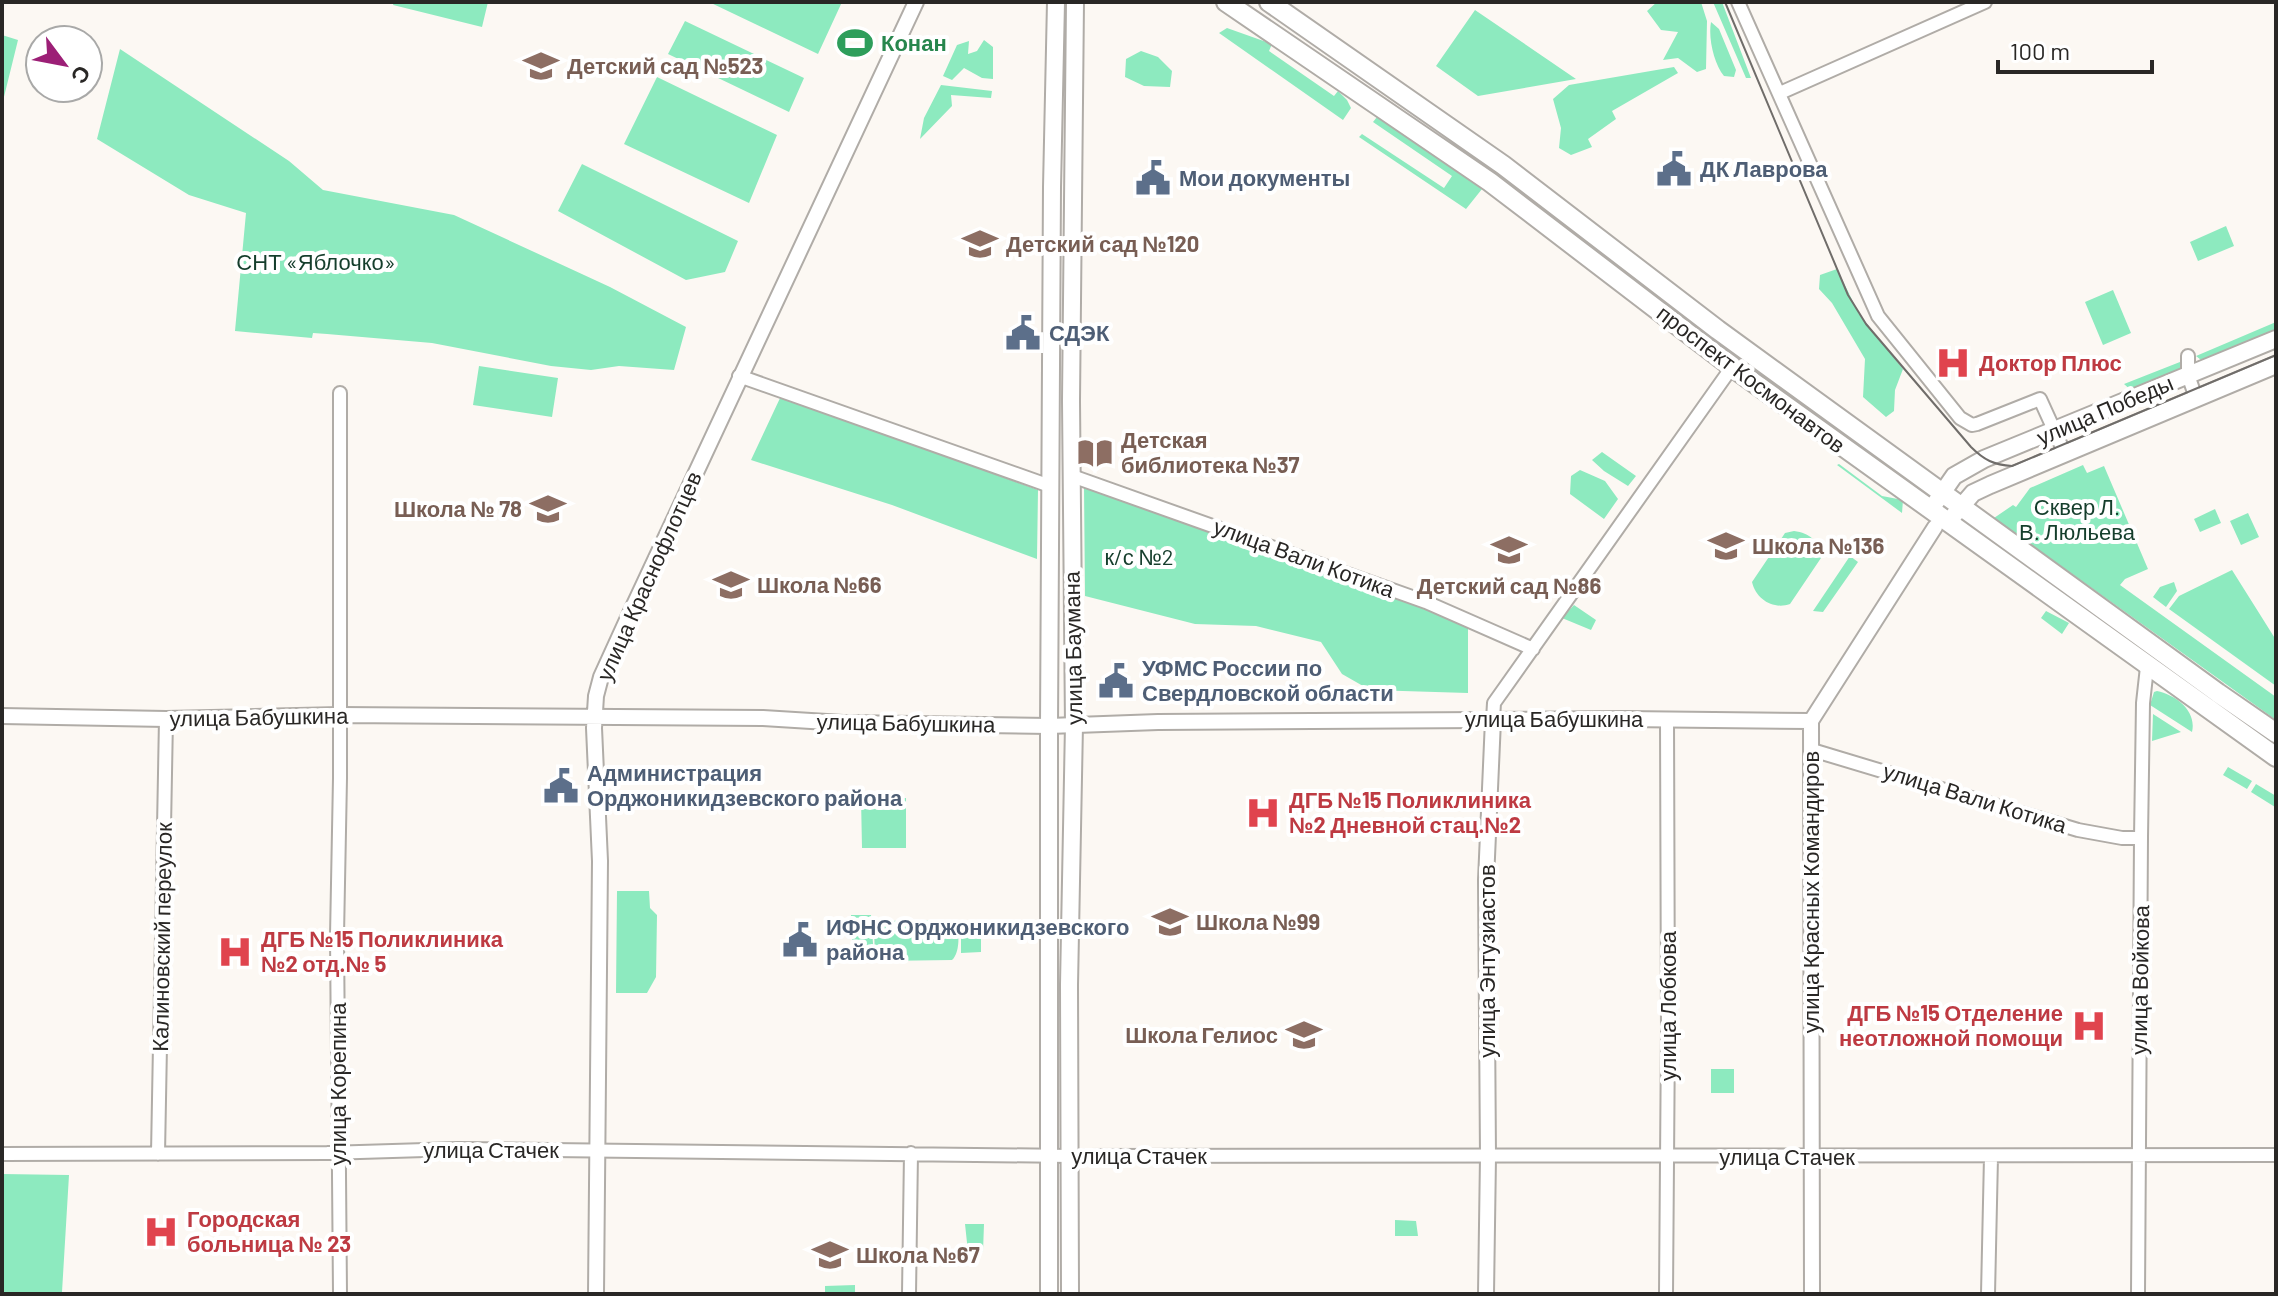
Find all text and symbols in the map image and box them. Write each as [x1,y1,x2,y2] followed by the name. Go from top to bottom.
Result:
[24,24,104,104] north arrow
[836,24,874,62] sports icon: Конан
[1998,24,2152,74] scale bar
[881,29,947,55] place label: Конан
[2010,36,2070,65] text: 100 m
[522,47,560,85] school or university icon: Детский сад №523
[567,52,763,79] place label: Детский сад №523
[67,62,97,89] text: С
[1655,150,1693,188] public building icon: ДК Лаврова
[1700,155,1828,182] place label: ДК Лаврова
[1134,159,1172,197] public building icon: Мои документы
[1179,164,1350,191] place label: Мои документы
[961,225,999,263] school or university icon: Детский сад №120
[1006,230,1199,257] place label: Детский сад №120
[236,248,396,274] park label: СНТ «Яблочко»
[1652,299,1851,458] street label: проспект Космонавтов
[1004,314,1042,352] public building icon: СДЭК
[1049,319,1110,346] place label: СДЭК
[1934,344,1972,382] hospital icon: Доктор Плюс
[1979,349,2122,376] place label: Доктор Плюс
[2032,369,2177,450] street label: улица Победы
[1121,426,1300,477] place label: Детская библиотека №37
[1076,434,1114,472] library icon: Детская библиотека №37
[590,467,707,685] street label: улица Краснофлотцев
[529,490,567,528] school or university icon: Школа № 78
[2019,493,2136,544] park label: Сквер Л. В. Люльева
[394,495,522,521] place label: Школа № 78
[1210,512,1399,603] street label: улица Вали Котика
[1707,527,1745,565] school or university icon: Школа №136
[1490,531,1528,569] school or university icon: Детский сад №86
[1752,532,1885,558] place label: Школа №136
[1104,543,1174,569] park label: к/с №2
[712,566,750,604] school or university icon: Школа №66
[1058,570,1087,725] street label: улица Баумана
[757,571,882,597] place label: Школа №66
[1417,572,1601,599] place label: Детский сад №86
[1142,654,1394,706] place label: УФМС России по Свердловской области
[1097,662,1135,700] public building icon: УФМС России по Свердловской области
[169,701,349,732] street label: улица Бабушкина
[1465,705,1644,732] street label: улица Бабушкина
[816,707,996,738] street label: улица Бабушкина
[1797,751,1824,1033] street label: улица Красных Командиров
[1880,757,2071,839] street label: улица Вали Котика
[587,759,903,811] place label: Администрация Орджоникидзевского района
[542,767,580,805] public building icon: Администрация Орджоникидзевского района
[1289,786,1532,838] place label: ДГБ №15 Поликлиника №2 Дневной стац.№2
[1244,794,1282,832] hospital icon: ДГБ №15 Поликлиника №2 Дневной стац.№2
[146,822,177,1052] street label: Калиновский переулок
[1473,864,1500,1058] street label: улица Энтузиастов
[1151,903,1189,941] school or university icon: Школа №99
[2125,904,2154,1055] street label: улица Войкова
[1196,908,1320,934] place label: Школа №99
[826,913,1129,965] place label: ИФНС Орджоникидзевского района
[781,921,819,959] public building icon: ИФНС Орджоникидзевского района
[261,925,504,977] place label: ДГБ №15 Поликлиника №2 отд.№ 5
[1654,930,1681,1081] street label: улица Лобкова
[216,933,254,971] hospital icon: ДГБ №15 Поликлиника №2 отд.№ 5
[1839,999,2063,1051] place label: ДГБ №15 Отделение неотложной помощи
[324,1002,351,1166] street label: улица Корепина
[2070,1007,2108,1045] hospital icon: ДГБ №15 Отделение неотложной помощи
[1285,1016,1323,1054] school or university icon: Школа Гелиос
[1125,1021,1278,1047] place label: Школа Гелиос
[423,1136,559,1163] street label: улица Стачек
[1071,1142,1207,1169] street label: улица Стачек
[1719,1143,1855,1170] street label: улица Стачек
[187,1205,351,1257] place label: Городская больница № 23
[142,1213,180,1251] hospital icon: Городская больница № 23
[811,1236,849,1274] school or university icon: Школа №67
[856,1241,980,1267] place label: Школа №67

